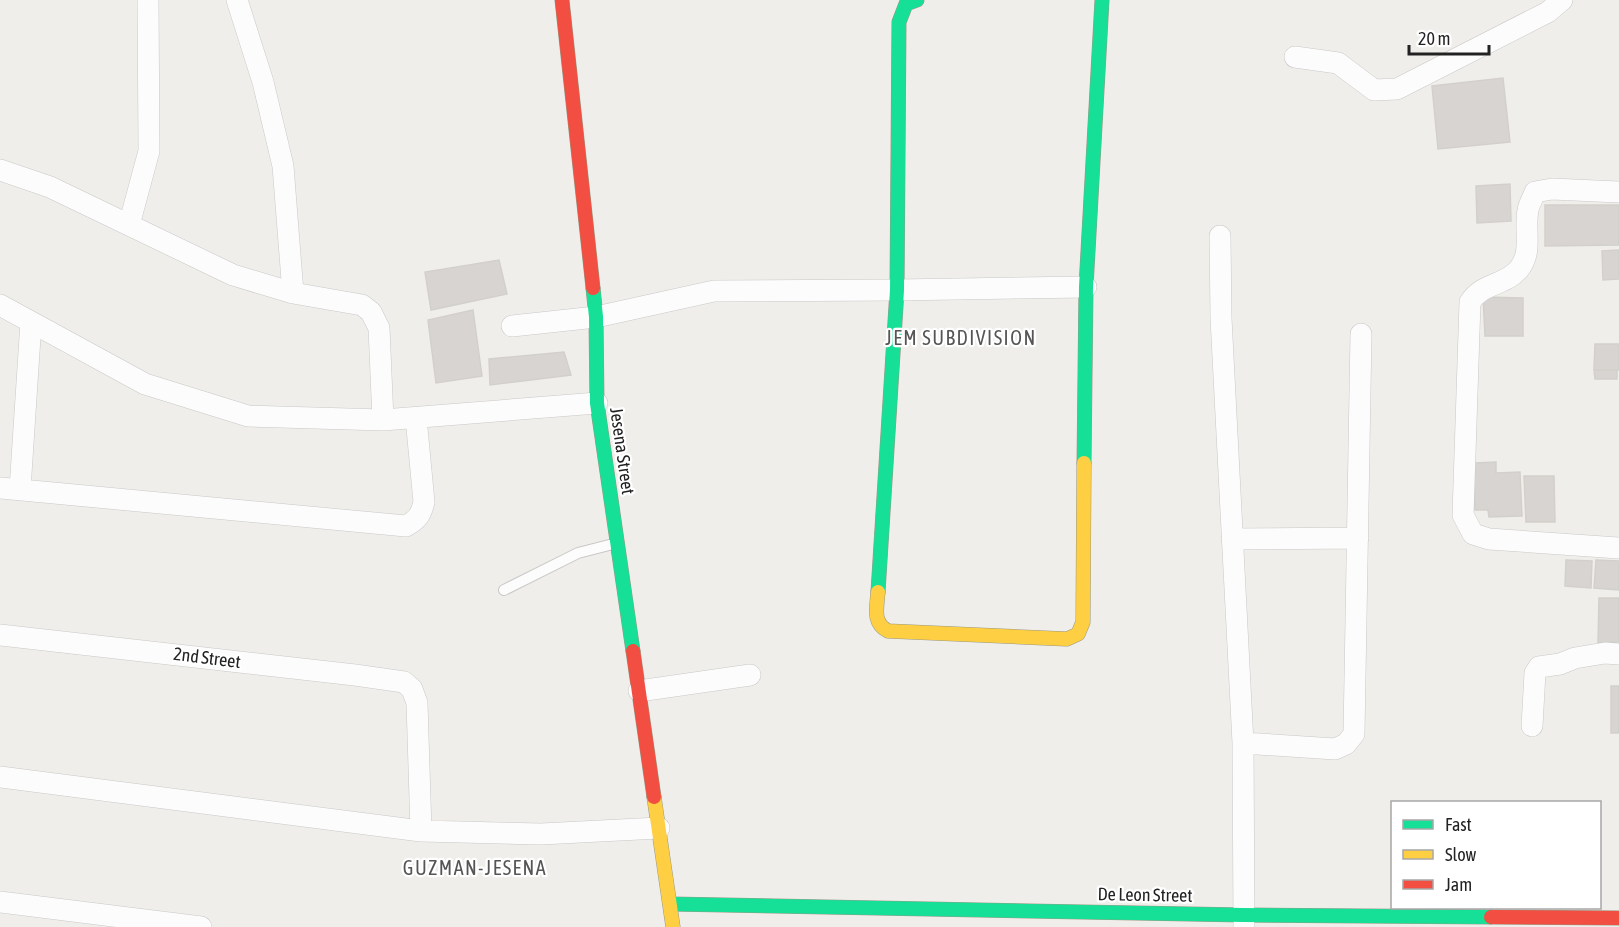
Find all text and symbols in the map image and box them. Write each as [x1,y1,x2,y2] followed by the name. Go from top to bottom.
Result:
[1409,18,1488,56] scale bar
[1418,28,1450,49] text: 20 m
[885,326,1037,349] district label: JEM SUBDIVISION
[606,406,639,496] street label: Jesena Street
[172,643,242,672] street label: 2nd Street
[1391,801,1601,909] legend
[1445,814,1472,835] text: Fast
[1445,844,1476,865] text: Slow
[403,856,547,879] district label: GUZMAN-JESENA
[1445,874,1472,895] text: Jam
[1097,883,1193,906] street label: De Leon Street

